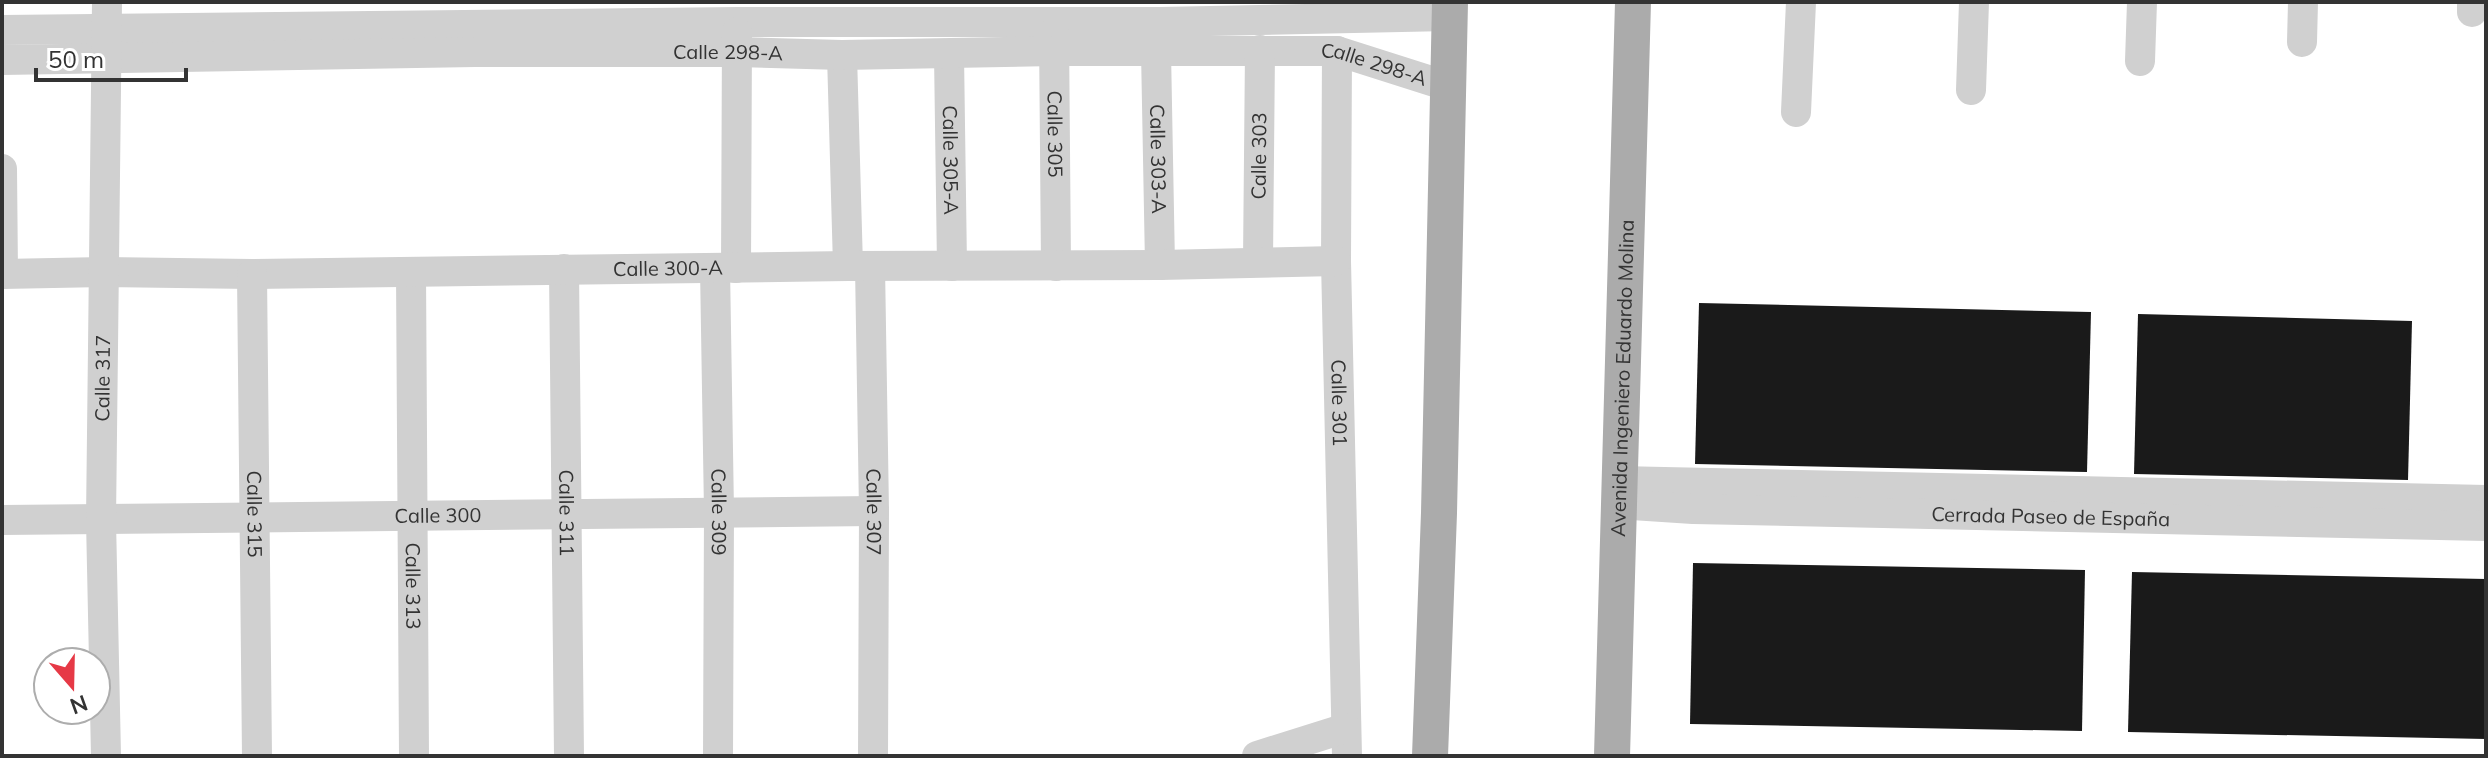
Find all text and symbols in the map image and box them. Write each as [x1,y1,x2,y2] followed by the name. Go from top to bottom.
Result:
[36,32,186,82] scale bar
[1321,38,1431,91] street label: Calle 298-A
[673,39,784,65] street label: Calle 298-A
[48,44,104,74] text: 50 m
[1043,90,1068,178] street label: Calle 305
[1145,104,1172,214] street label: Calle 303-A
[938,105,964,215] street label: Calle 305-A
[1246,112,1271,200] street label: Calle 303
[1605,219,1639,537] street label: Avenida Ingeniero Eduardo Molina
[613,255,723,281] street label: Calle 300-A
[89,334,115,422] street label: Calle 317
[1326,359,1353,447] street label: Calle 301
[706,468,732,556] street label: Calle 309
[861,468,887,556] street label: Calle 307
[554,469,580,557] street label: Calle 311
[242,470,268,558] street label: Calle 315
[1931,501,2170,531] street label: Cerrada Paseo de España
[394,502,482,528] street label: Calle 300
[401,542,426,630] street label: Calle 313
[32,646,112,726] north arrow
[66,689,91,721] text: N

